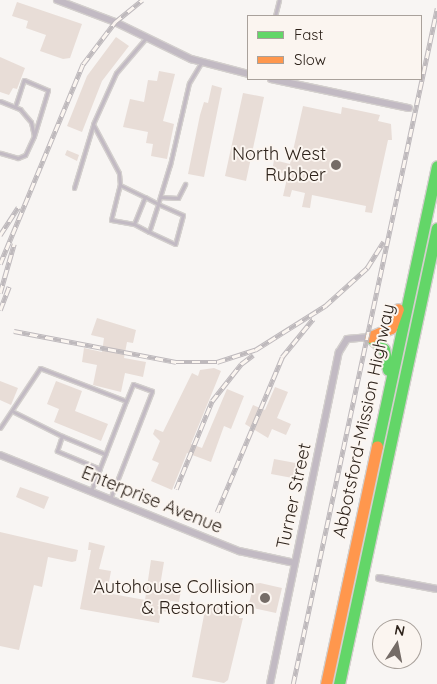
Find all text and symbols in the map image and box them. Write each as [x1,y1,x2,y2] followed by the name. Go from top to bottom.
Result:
[247,15,422,80] legend
[294,25,323,44] text: Fast
[294,50,326,69] text: Slow
[232,144,326,186] place label: North West Rubber
[330,159,342,171] marker: North West Rubber
[329,302,399,540] street label: Abbotsford-Mission Highway
[272,441,316,551] street label: Turner Street
[78,462,226,538] street label: Enterprise Avenue
[93,577,255,620] place label: Autohouse Collision & Restoration
[259,592,271,604] marker: Autohouse Collision & Restoration
[372,619,422,669] north arrow
[393,620,406,640] text: N

